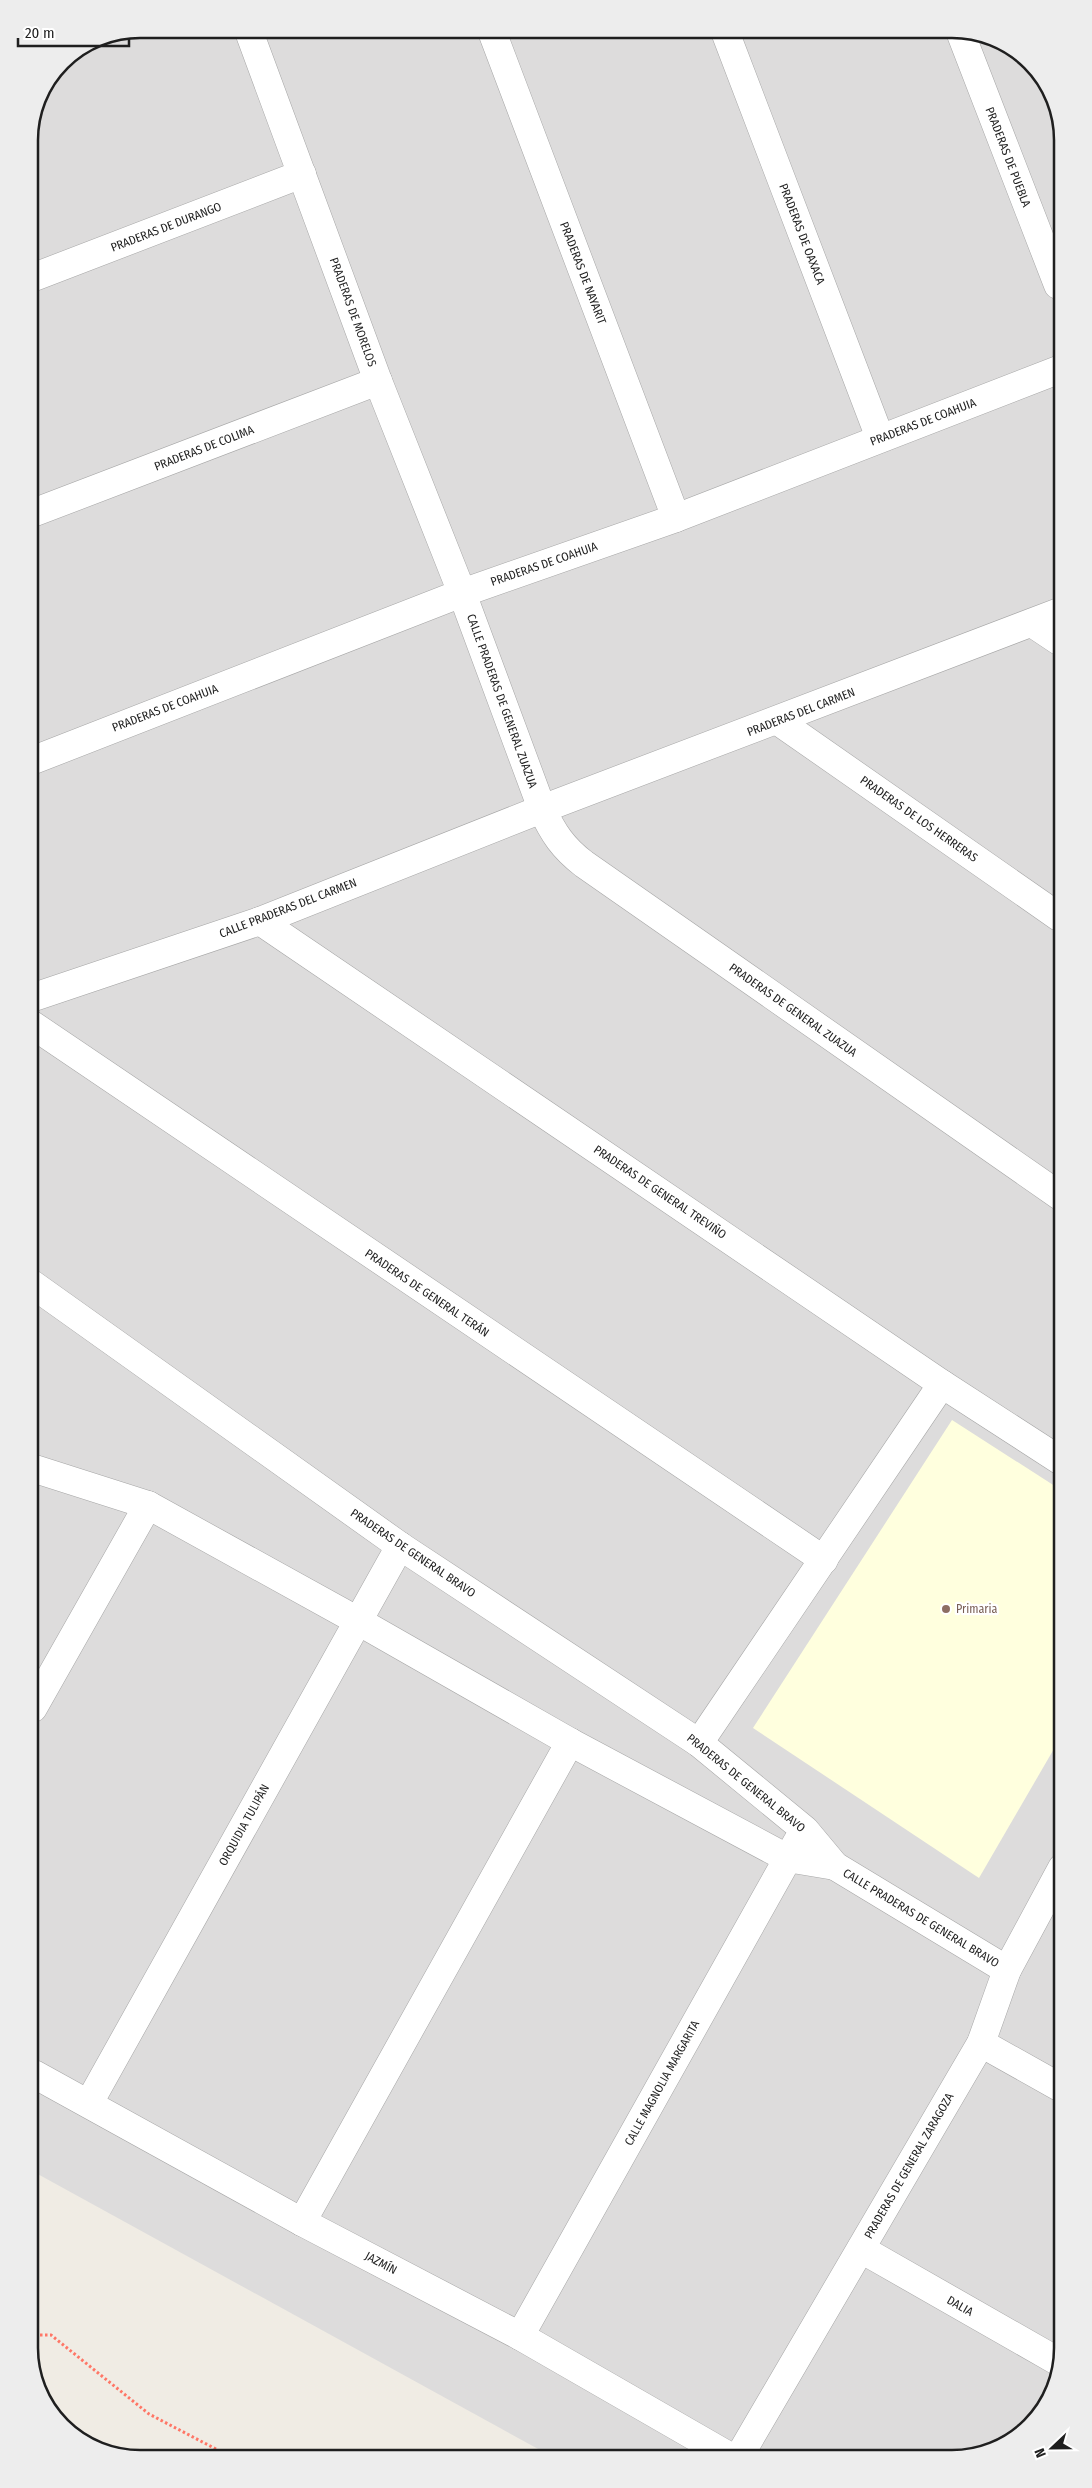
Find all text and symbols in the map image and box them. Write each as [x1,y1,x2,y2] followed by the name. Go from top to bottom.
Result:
[18,15,129,47] scale bar
[25,24,55,42] text: 20 m
[982,105,1034,210] street label: PRADERAS DE PUEBLA
[776,182,828,287] street label: PRADERAS DE OAXACA
[109,199,223,255] street label: PRADERAS DE DURANGO
[557,220,609,327] street label: PRADERAS DE NAYARIT
[327,256,379,369] street label: PRADERAS DE MORELOS
[868,395,978,449] street label: PRADERAS DE COAHUIA
[152,422,256,473] street label: PRADERAS DE COLIMA
[489,539,600,589] street label: PRADERAS DE COAHUIA
[464,612,540,791] street label: CALLE PRADERAS DE GENERAL ZUAZUA
[110,681,220,735] street label: PRADERAS DE COAHUIA
[745,685,857,739] street label: PRADERAS DEL CARMEN
[858,773,981,865] street label: PRADERAS DE LOS HERRERAS
[217,875,359,941] street label: CALLE PRADERAS DEL CARMEN
[726,960,860,1060] street label: PRADERAS DE GENERAL ZUAZUA
[591,1141,730,1242] street label: PRADERAS DE GENERAL TREVIÑO
[362,1245,492,1340] street label: PRADERAS DE GENERAL TERÁN
[348,1506,478,1600] street label: PRADERAS DE GENERAL BRAVO
[956,1602,998,1616] place label: Primaria
[940,1603,952,1615] marker: Primaria
[684,1731,808,1835] street label: PRADERAS DE GENERAL BRAVO
[215,1781,272,1868] street label: ORQUIDIA TULIPÁN
[840,1866,1002,1970] street label: CALLE PRADERAS DE GENERAL BRAVO
[622,2017,703,2148] street label: CALLE MAGNOLIA MARGARITA
[861,2090,957,2241] street label: PRADERAS DE GENERAL ZARAGOZA
[363,2248,400,2277] street label: JAZMÍN
[944,2293,976,2319] street label: DALIA
[1027,2423,1077,2473] north arrow
[1031,2446,1050,2460] text: N

